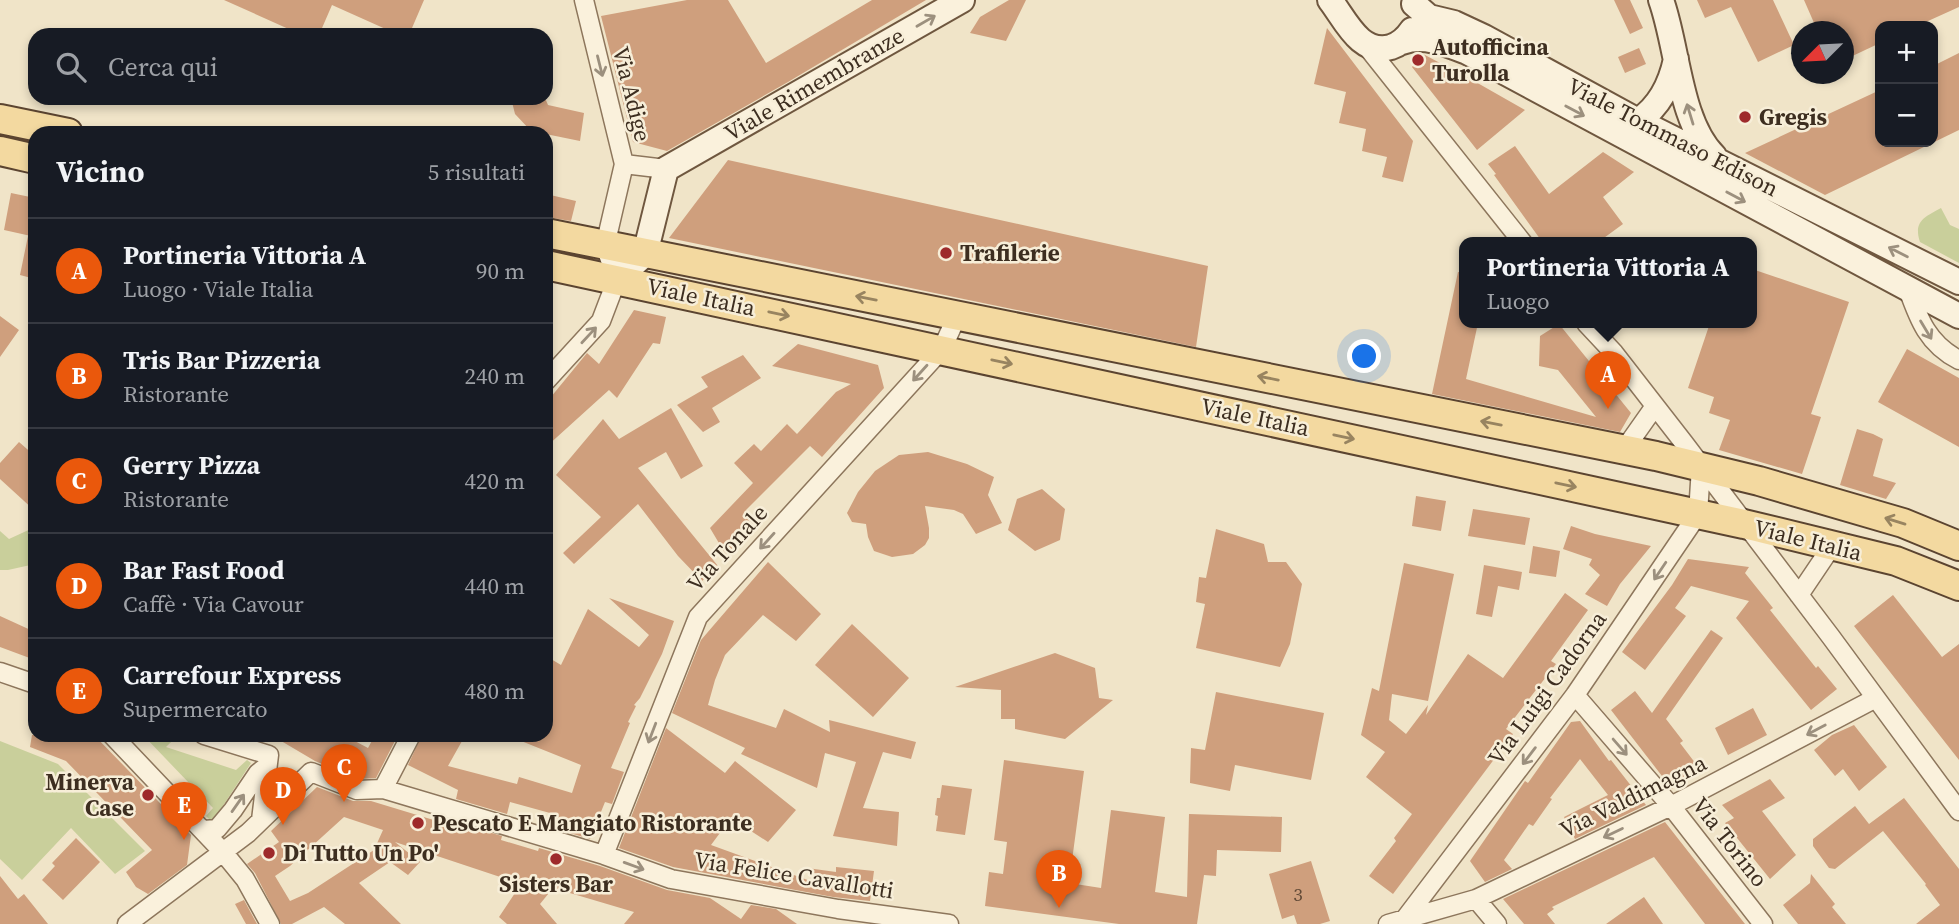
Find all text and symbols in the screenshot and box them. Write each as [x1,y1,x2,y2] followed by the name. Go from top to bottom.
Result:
[915,14,935,28] one-way arrow
[718,19,910,149] street label: Viale Rimembranze
[1791,21,1854,84] north arrow
[1875,21,1938,147] map controls
[1875,21,1938,84] button: +
[28,28,553,105] search box
[1432,31,1550,89] place label: Autofficina Turolla
[605,43,659,145] street label: Via Adige
[52,48,90,86] icon: search
[108,49,218,85] text: Cerca qui
[1410,52,1426,68] marker: Autofficina Turolla
[594,54,608,77] one-way arrow
[1562,70,1784,204] street label: Viale Tommaso Edison
[1875,84,1938,147] button: −
[1759,101,1827,133] place label: Gregis
[1683,103,1696,125] one-way arrow
[1565,104,1585,118] one-way arrow
[1737,109,1753,125] marker: Gregis
[56,151,145,192] text: Vicino
[428,156,525,188] text: 5 risultati
[1725,191,1746,205] one-way arrow
[123,237,366,273] text: Portineria Vittoria A
[960,237,1060,269] place label: Trafilerie
[1459,237,1757,328] popup
[1888,244,1909,258] one-way arrow
[938,245,954,261] marker: Trafilerie
[1486,249,1730,285] text: Portineria Vittoria A
[71,255,87,287] text: A
[476,255,525,287] text: 90 m
[644,270,759,324] street label: Viale Italia
[123,273,313,305] text: Luogo · Viale Italia
[1486,285,1550,317] text: Luogo
[855,291,878,305] one-way arrow
[767,308,790,322] one-way arrow
[1920,319,1934,339] one-way arrow
[581,326,597,344] one-way arrow
[1347,339,1381,373] your location
[123,342,321,378] text: Tris Bar Pizzeria
[1585,351,1631,409] pin: A
[990,356,1013,369] one-way arrow
[72,360,86,392] text: B
[464,360,525,392] text: 240 m
[912,364,928,382] one-way arrow
[1257,371,1280,385] one-way arrow
[123,378,229,410] text: Ristorante
[1198,390,1313,444] street label: Viale Italia
[1480,416,1503,429] one-way arrow
[1332,430,1355,444] one-way arrow
[123,447,260,483] text: Gerry Pizza
[72,465,86,497] text: C
[464,465,525,497] text: 420 m
[1554,479,1577,493] one-way arrow
[123,483,229,515] text: Ristorante
[679,497,775,599] street label: Via Tonale
[1751,511,1866,569] street label: Viale Italia
[1885,514,1907,527] one-way arrow
[758,532,775,549] one-way arrow
[123,552,284,588] text: Bar Fast Food
[1653,560,1667,580] one-way arrow
[71,570,87,602] text: D
[464,570,525,602] text: 440 m
[123,588,304,620] text: Caffè · Via Cavour
[1480,604,1614,772] street label: Via Luigi Cadorna
[123,657,341,693] text: Carrefour Express
[72,675,86,707] text: E
[464,675,525,707] text: 480 m
[123,693,268,725] text: Supermercato
[644,722,657,743] one-way arrow
[1806,724,1827,738] one-way arrow
[1612,738,1628,756] one-way arrow
[321,744,367,802] pin: C
[1554,746,1712,845] street label: Via Valdimagna
[1521,747,1536,765] one-way arrow
[45,766,135,824] place label: Minerva Case
[260,767,306,825] pin: D
[161,782,207,840] pin: E
[140,787,156,803] marker: Minerva Case
[1685,790,1775,894] street label: Via Torino
[231,793,245,813] one-way arrow
[432,807,752,839] place label: Pescato E Mangiato Ristorante
[410,815,426,831] marker: Pescato E Mangiato Ristorante
[1603,827,1624,841] one-way arrow
[283,837,439,869] place label: Di Tutto Un Po'
[692,843,896,907] street label: Via Felice Cavallotti
[261,845,277,861] marker: Di Tutto Un Po'
[1036,850,1082,908] pin: B
[548,851,564,867] marker: Sisters Bar
[622,860,644,873] one-way arrow
[499,868,613,900] place label: Sisters Bar
[1293,881,1303,907] house number: 3

